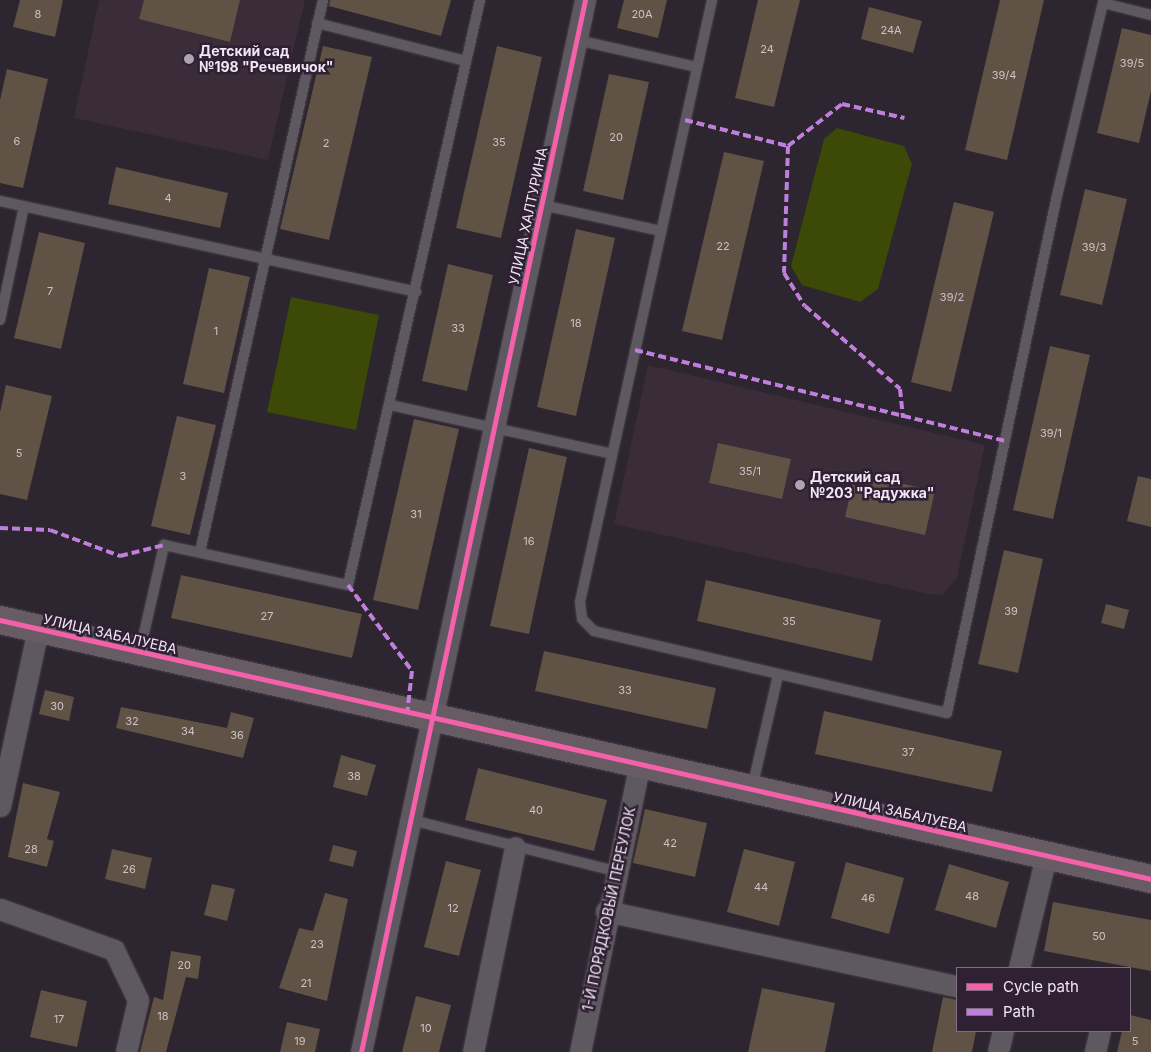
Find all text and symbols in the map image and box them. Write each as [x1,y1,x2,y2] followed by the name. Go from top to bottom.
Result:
[35,7,41,21] house number: 8
[631,7,653,21] house number: 20А
[880,23,902,37] house number: 24А
[760,42,774,56] house number: 24
[199,43,334,75] place label: Детский сад №198 "Речевичок"
[183,53,195,65] marker: Детский сад №198 "Речевичок"
[1120,56,1144,70] house number: 39/5
[992,68,1016,82] house number: 39/4
[609,130,623,144] house number: 20
[14,134,20,148] house number: 6
[492,135,506,149] house number: 35
[323,136,329,150] house number: 2
[505,146,551,286] street label: УЛИЦА ХАЛТУРИНА
[164,191,172,205] house number: 4
[716,239,730,253] house number: 22
[1082,240,1106,254] house number: 39/3
[47,284,53,298] house number: 7
[940,290,964,304] house number: 39/2
[570,316,582,330] house number: 18
[451,321,465,335] house number: 33
[214,324,218,338] house number: 1
[1040,426,1062,440] house number: 39/1
[16,446,22,460] house number: 5
[739,464,761,478] house number: 35/1
[180,469,186,483] house number: 3
[810,469,934,502] place label: Детский сад №203 "Радужка"
[794,479,806,491] marker: Детский сад №203 "Радужка"
[410,507,422,521] house number: 31
[523,534,535,548] house number: 16
[1004,604,1018,618] house number: 39
[261,609,273,623] house number: 27
[41,610,179,658] street label: УЛИЦА ЗАБАЛУЕВА
[782,614,796,628] house number: 35
[618,683,632,697] house number: 33
[50,699,64,713] house number: 30
[125,714,139,728] house number: 32
[181,724,195,738] house number: 34
[230,728,244,742] house number: 36
[901,745,915,759] house number: 37
[347,769,361,783] house number: 38
[831,788,969,836] street label: УЛИЦА ЗАБАЛУЕВА
[529,803,543,817] house number: 40
[579,805,639,1013] street label: 1-Й ПОРЯДКОВЫЙ ПЕРЕУЛОК
[663,836,677,850] house number: 42
[24,842,38,856] house number: 28
[122,862,136,876] house number: 26
[754,880,768,894] house number: 44
[965,889,979,903] house number: 48
[861,891,875,905] house number: 46
[447,901,459,915] house number: 12
[1092,929,1106,943] house number: 50
[310,937,324,951] house number: 23
[177,958,191,972] house number: 20
[956,967,1131,1032] legend
[300,976,312,990] house number: 21
[1003,977,1079,996] text: Cycle path
[1003,1002,1035,1021] text: Path
[157,1009,169,1023] house number: 18
[54,1012,64,1026] house number: 17
[420,1021,432,1035] house number: 10
[294,1034,306,1048] house number: 19
[1132,1034,1138,1048] house number: 5

